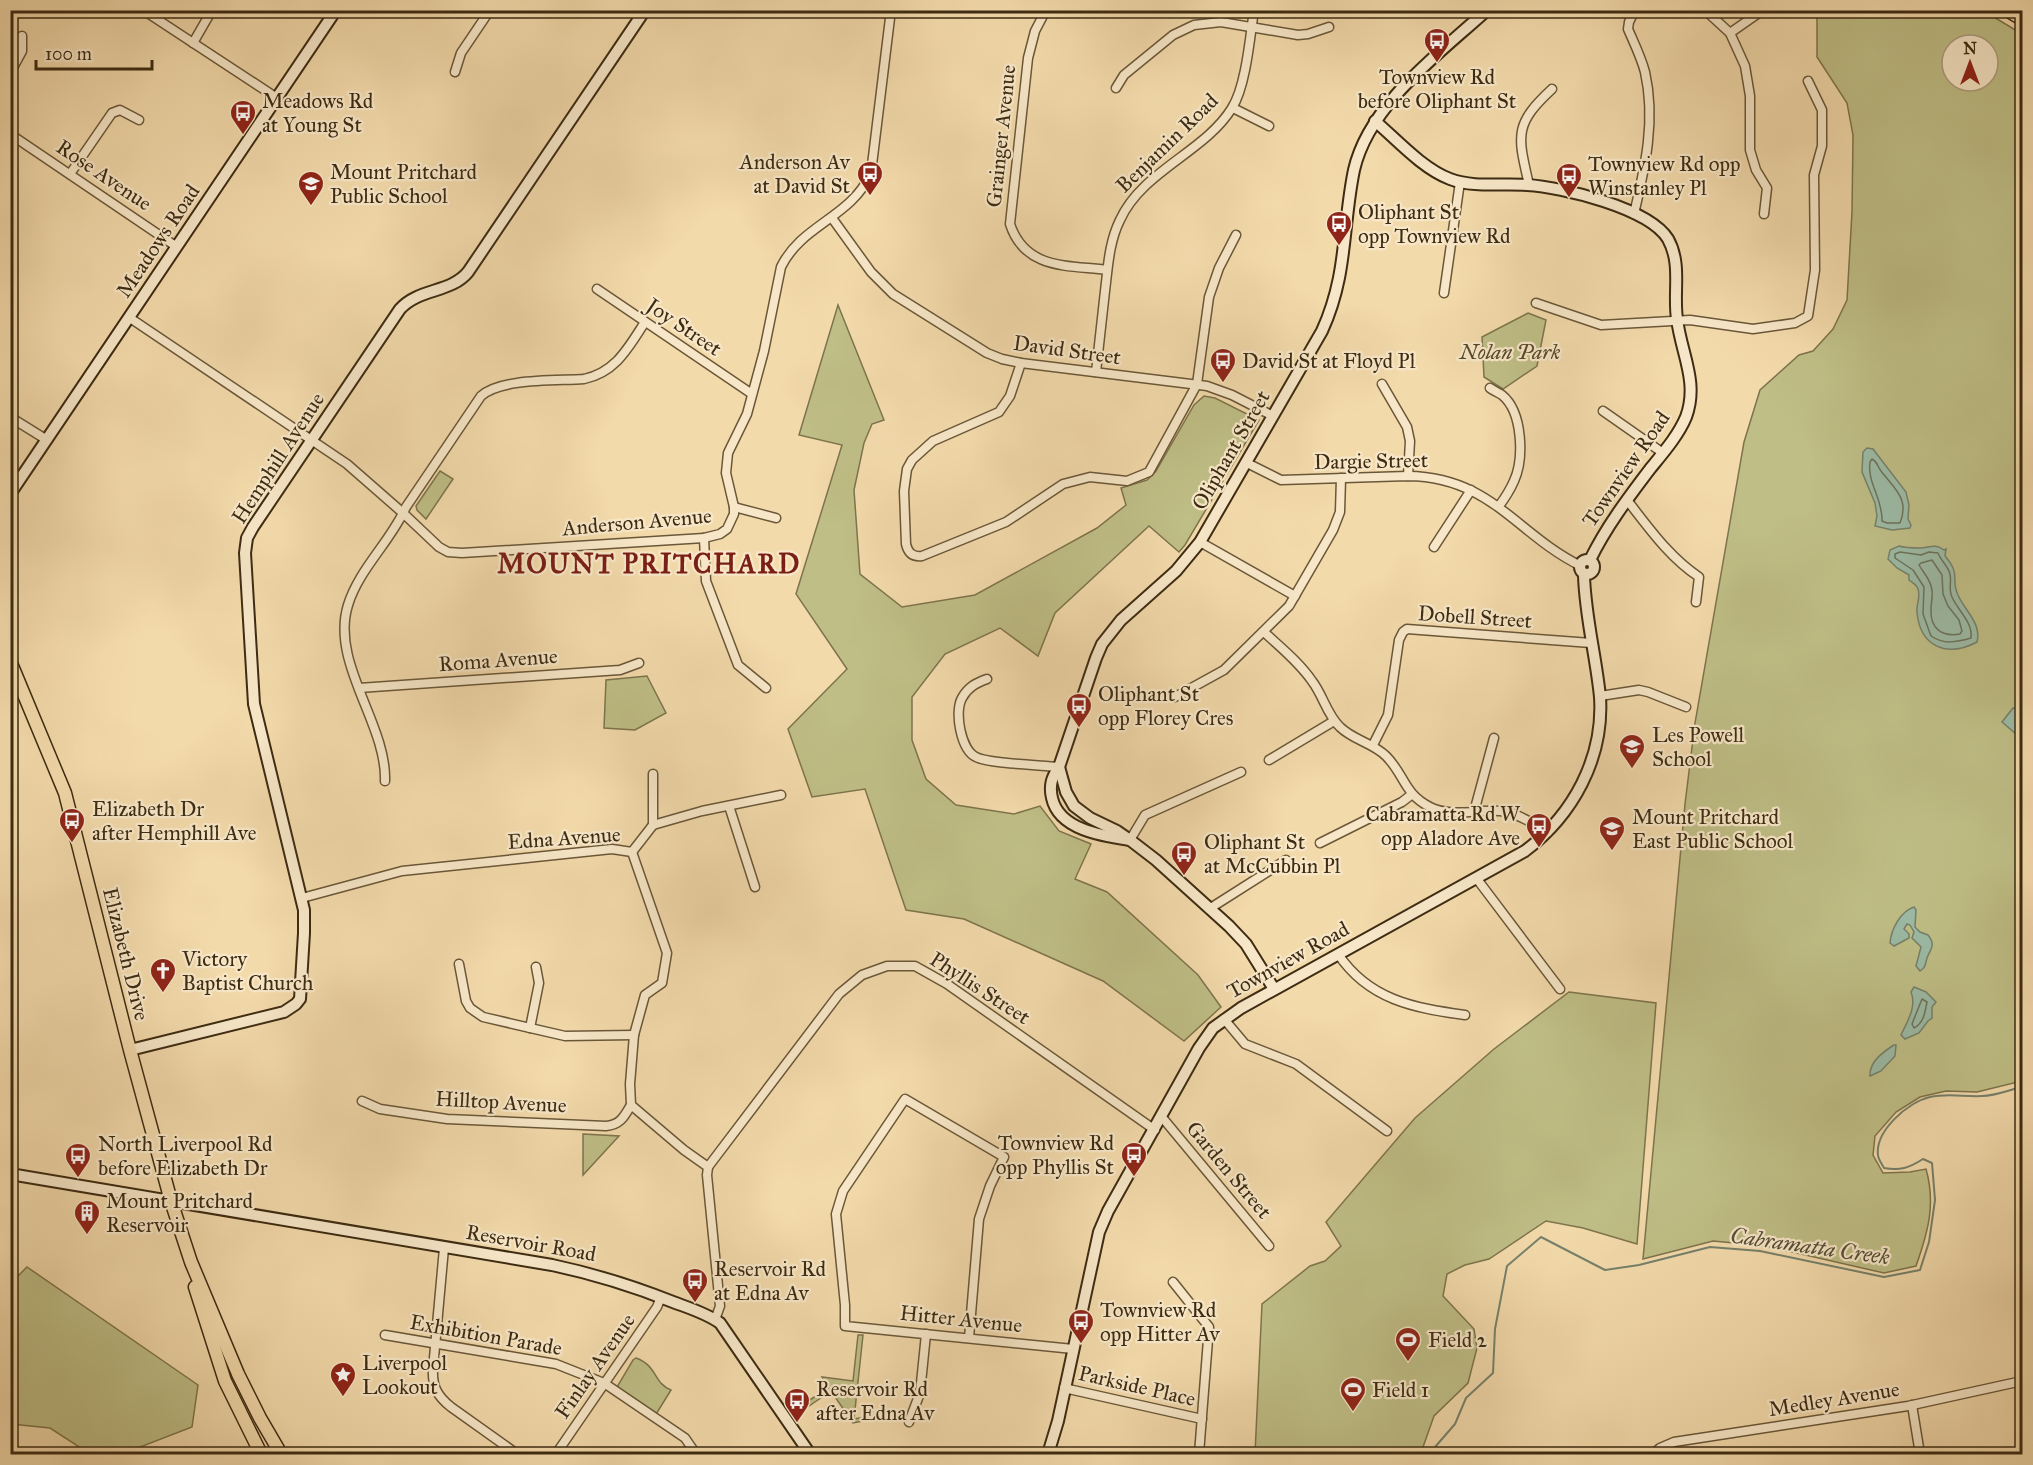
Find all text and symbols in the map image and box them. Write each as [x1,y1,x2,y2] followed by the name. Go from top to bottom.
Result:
[1422,26,1452,64] bus stop icon: Townview Rd before Oliphant St
[36,33,152,71] scale bar
[1940,33,2000,93] north arrow
[1963,39,1977,58] text: N
[45,43,92,65] text: 100 m
[981,63,1021,209] street label: Grainger Avenue
[1358,64,1517,114] place label: Townview Rd before Oliphant St
[1110,87,1224,198] street label: Benjamin Road
[262,88,374,138] place label: Meadows Rd at Young St
[228,98,258,136] bus stop icon: Meadows Rd at Young St
[51,134,157,216] street label: Rose Avenue
[739,149,851,199] place label: Anderson Av at David St
[1588,151,1740,201] place label: Townview Rd opp Winstanley Pl
[330,159,478,209] place label: Mount Pritchard Public School
[855,159,885,197] bus stop icon: Anderson Av at David St
[1554,161,1584,199] bus stop icon: Townview Rd opp Winstanley Pl
[296,169,326,207] school or university icon: Mount Pritchard Public School
[111,179,206,303] street label: Meadows Road
[1358,199,1511,249] place label: Oliphant St opp Townview Rd
[1324,209,1354,247] bus stop icon: Oliphant St opp Townview Rd
[640,291,727,362] street label: Joy Street
[1012,330,1123,370] street label: David Street
[1459,339,1561,365] park label: Nolan Park
[1208,346,1238,384] bus stop icon: David St at Floyd Pl
[1242,348,1416,374] place label: David St at Floyd Pl
[1186,385,1276,514] street label: Oliphant Street
[226,387,330,528] street label: Hemphill Avenue
[1576,406,1676,532] street label: Townview Road
[1314,447,1429,475] street label: Dargie Street
[560,502,713,542] street label: Anderson Avenue
[497,547,801,580] district label: MOUNT PRITCHARD
[1417,600,1533,634] street label: Dobell Street
[438,643,559,677] street label: Roma Avenue
[1098,681,1233,731] place label: Oliphant St opp Florey Cres
[1064,691,1094,729] bus stop icon: Oliphant St opp Florey Cres
[1652,722,1745,772] place label: Les Powell School
[1617,732,1647,770] school or university icon: Les Powell School
[92,796,257,846] place label: Elizabeth Dr after Hemphill Ave
[1366,801,1521,851] place label: Cabramatta Rd W opp Aladore Ave
[1632,804,1794,854] place label: Mount Pritchard East Public School
[57,806,87,844] bus stop icon: Elizabeth Dr after Hemphill Ave
[1524,811,1554,849] bus stop icon: Cabramatta Rd W opp Aladore Ave
[1597,814,1627,852] school or university icon: Mount Pritchard East Public School
[507,821,622,855] street label: Edna Avenue
[1204,829,1341,879] place label: Oliphant St at McCubbin Pl
[1169,839,1199,877] bus stop icon: Oliphant St at McCubbin Pl
[97,885,155,1023] street label: Elizabeth Drive
[1222,916,1354,1004] street label: Townview Road
[181,946,314,996] place label: Victory Baptist Church
[925,946,1036,1030] street label: Phyllis Street
[148,956,178,994] church icon: Victory Baptist Church
[435,1086,568,1118] street label: Hilltop Avenue
[1181,1116,1278,1224] street label: Garden Street
[996,1130,1115,1180] place label: Townview Rd opp Phyllis St
[98,1131,273,1181] place label: North Liverpool Rd before Elizabeth Dr
[1119,1140,1149,1178] bus stop icon: Townview Rd opp Phyllis St
[63,1141,93,1179] bus stop icon: North Liverpool Rd before Elizabeth Dr
[106,1188,254,1238] place label: Mount Pritchard Reservoir
[72,1198,102,1236] building icon: Mount Pritchard Reservoir
[464,1219,598,1267] street label: Reservoir Road
[1729,1221,1892,1271] water label: Cabramatta Creek
[714,1256,826,1306] place label: Reservoir Rd at Edna Av
[680,1266,710,1304] bus stop icon: Reservoir Rd at Edna Av
[1100,1297,1220,1347] place label: Townview Rd opp Hitter Av
[899,1300,1024,1338] street label: Hitter Avenue
[1066,1307,1096,1345] bus stop icon: Townview Rd opp Hitter Av
[549,1308,641,1424] street label: Finlay Avenue
[408,1309,564,1361] street label: Exhibition Parade
[1393,1325,1423,1363] sports icon: Field 2
[1428,1327,1488,1353] place label: Field 2
[362,1350,447,1400] place label: Liverpool Lookout
[328,1360,358,1398] place icon: Liverpool Lookout
[1076,1360,1198,1412] street label: Parkside Place
[1338,1375,1368,1413] sports icon: Field 1
[816,1376,935,1426] place label: Reservoir Rd after Edna Av
[1767,1376,1902,1422] street label: Medley Avenue
[1372,1377,1429,1403] place label: Field 1
[782,1386,812,1424] bus stop icon: Reservoir Rd after Edna Av

